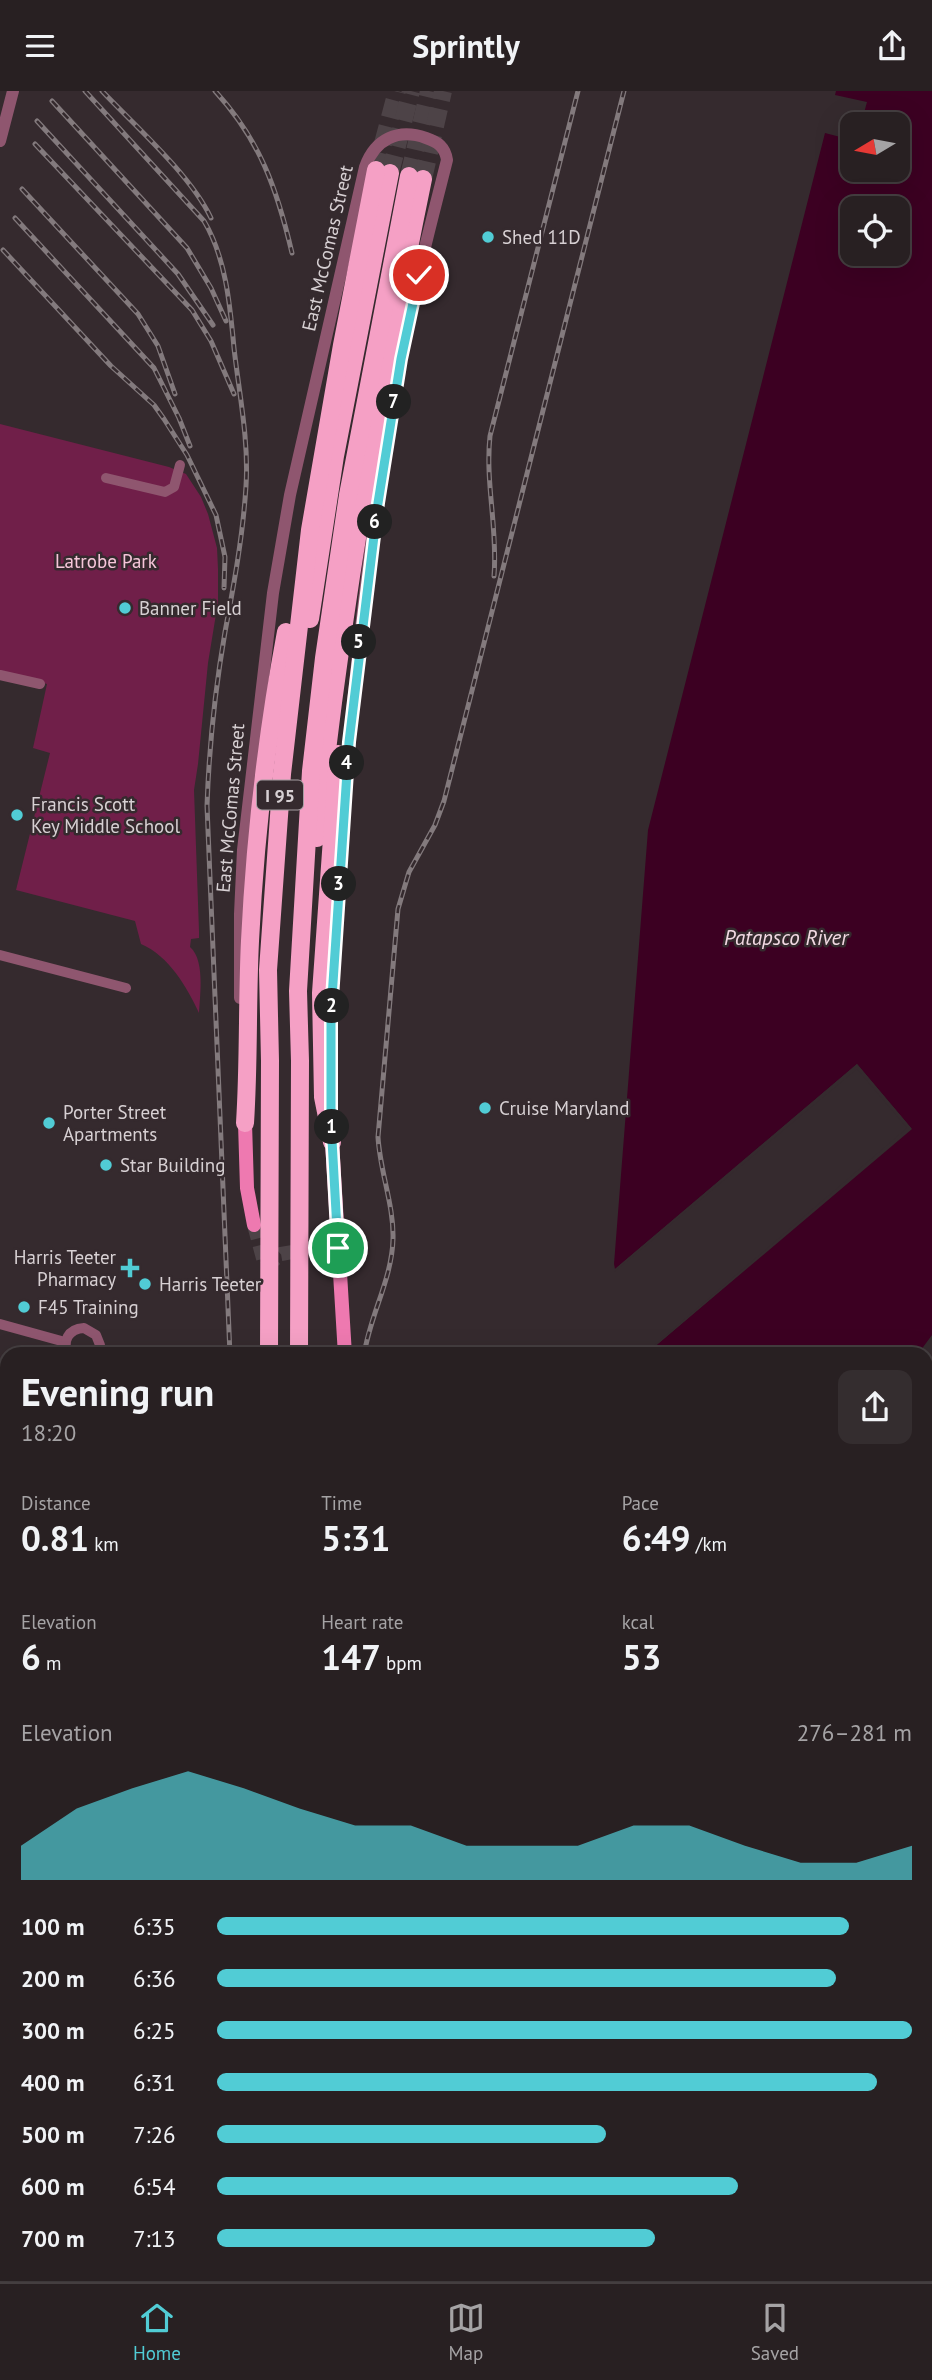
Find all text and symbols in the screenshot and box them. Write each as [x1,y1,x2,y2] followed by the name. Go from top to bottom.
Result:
[412,25,520,67] text: Sprintly
[21,27,59,65] icon: menu
[873,27,911,65] icon: share
[840,112,910,182] north arrow
[840,112,910,266] map controls
[296,162,358,333] street label: East McComas Street
[840,196,910,266] button: locate
[502,225,581,249] place label: Shed 11D
[480,229,496,245] marker: Shed 11D
[389,245,449,305] pin
[400,256,438,294] icon: check
[376,385,412,419] pin: 7
[388,389,399,413] text: 7
[358,505,392,539] pin: 6
[369,509,380,533] text: 6
[55,549,157,573] park label: Latrobe Park
[139,596,242,620] place label: Banner Field
[117,600,133,616] marker: Banner Field
[342,625,376,659] pin: 5
[353,629,364,653] text: 5
[211,722,249,893] street label: East McComas Street
[330,745,364,781] pin: 4
[341,750,352,774] text: 4
[257,781,303,809] road number: I 95
[31,792,180,838] place label: Francis Scott Key Middle School
[9,807,25,823] marker: Francis Scott Key Middle School
[322,867,356,901] pin: 3
[333,871,344,895] text: 3
[724,924,850,951] water label: Patapsco River
[314,989,350,1023] pin: 2
[326,993,337,1017] text: 2
[499,1096,629,1120] place label: Cruise Maryland
[63,1100,167,1146] place label: Porter Street Apartments
[477,1100,493,1116] marker: Cruise Maryland
[314,1109,350,1145] pin: 1
[326,1114,337,1138] text: 1
[41,1115,57,1131] marker: Porter Street Apartments
[120,1153,225,1177] place label: Star Building
[98,1157,114,1173] marker: Star Building
[308,1218,368,1278] pin
[319,1229,357,1267] icon: arrive
[14,1245,117,1291] place label: Harris Teeter Pharmacy
[122,1260,138,1276] marker: Harris Teeter Pharmacy
[159,1272,262,1296] place label: Harris Teeter
[137,1276,153,1292] marker: Harris Teeter
[38,1295,139,1319] place label: F45 Training
[16,1299,32,1315] marker: F45 Training
[21,1367,214,1416] text: Evening run
[838,1370,912,1444] button: share
[21,1418,76,1447] text: 18:20
[21,1491,91,1515] text: Distance
[321,1491,362,1515] text: Time
[622,1491,659,1515] text: Pace
[21,1515,89,1561] text: 0.81
[321,1515,390,1561] text: 5:31
[622,1515,691,1561] text: 6:49
[89,1532,119,1556] text: km
[691,1532,727,1556] text: /km
[21,1610,97,1634] text: Elevation
[321,1610,403,1634] text: Heart rate
[622,1610,654,1634] text: kcal
[21,1634,41,1680] text: 6
[321,1634,381,1680] text: 147
[622,1634,661,1680] text: 53
[41,1651,61,1675] text: m
[381,1651,422,1675] text: bpm
[21,1718,113,1747] text: Elevation
[797,1718,912,1747] text: 276–281 m
[21,1912,84,1941] text: 100 m
[133,1912,176,1941] text: 6:35
[21,1964,84,1993] text: 200 m
[133,1964,176,1993] text: 6:36
[21,2016,84,2045] text: 300 m
[133,2016,176,2045] text: 6:25
[21,2068,84,2097] text: 400 m
[133,2068,176,2097] text: 6:31
[21,2120,84,2149] text: 500 m
[133,2120,176,2149] text: 7:26
[21,2172,84,2201] text: 600 m
[133,2172,176,2201] text: 6:54
[21,2224,84,2253] text: 700 m
[133,2224,176,2253] text: 7:13
[133,2299,181,2365] tab: Home
[447,2299,485,2365] tab: Map
[751,2299,799,2365] tab: Saved

